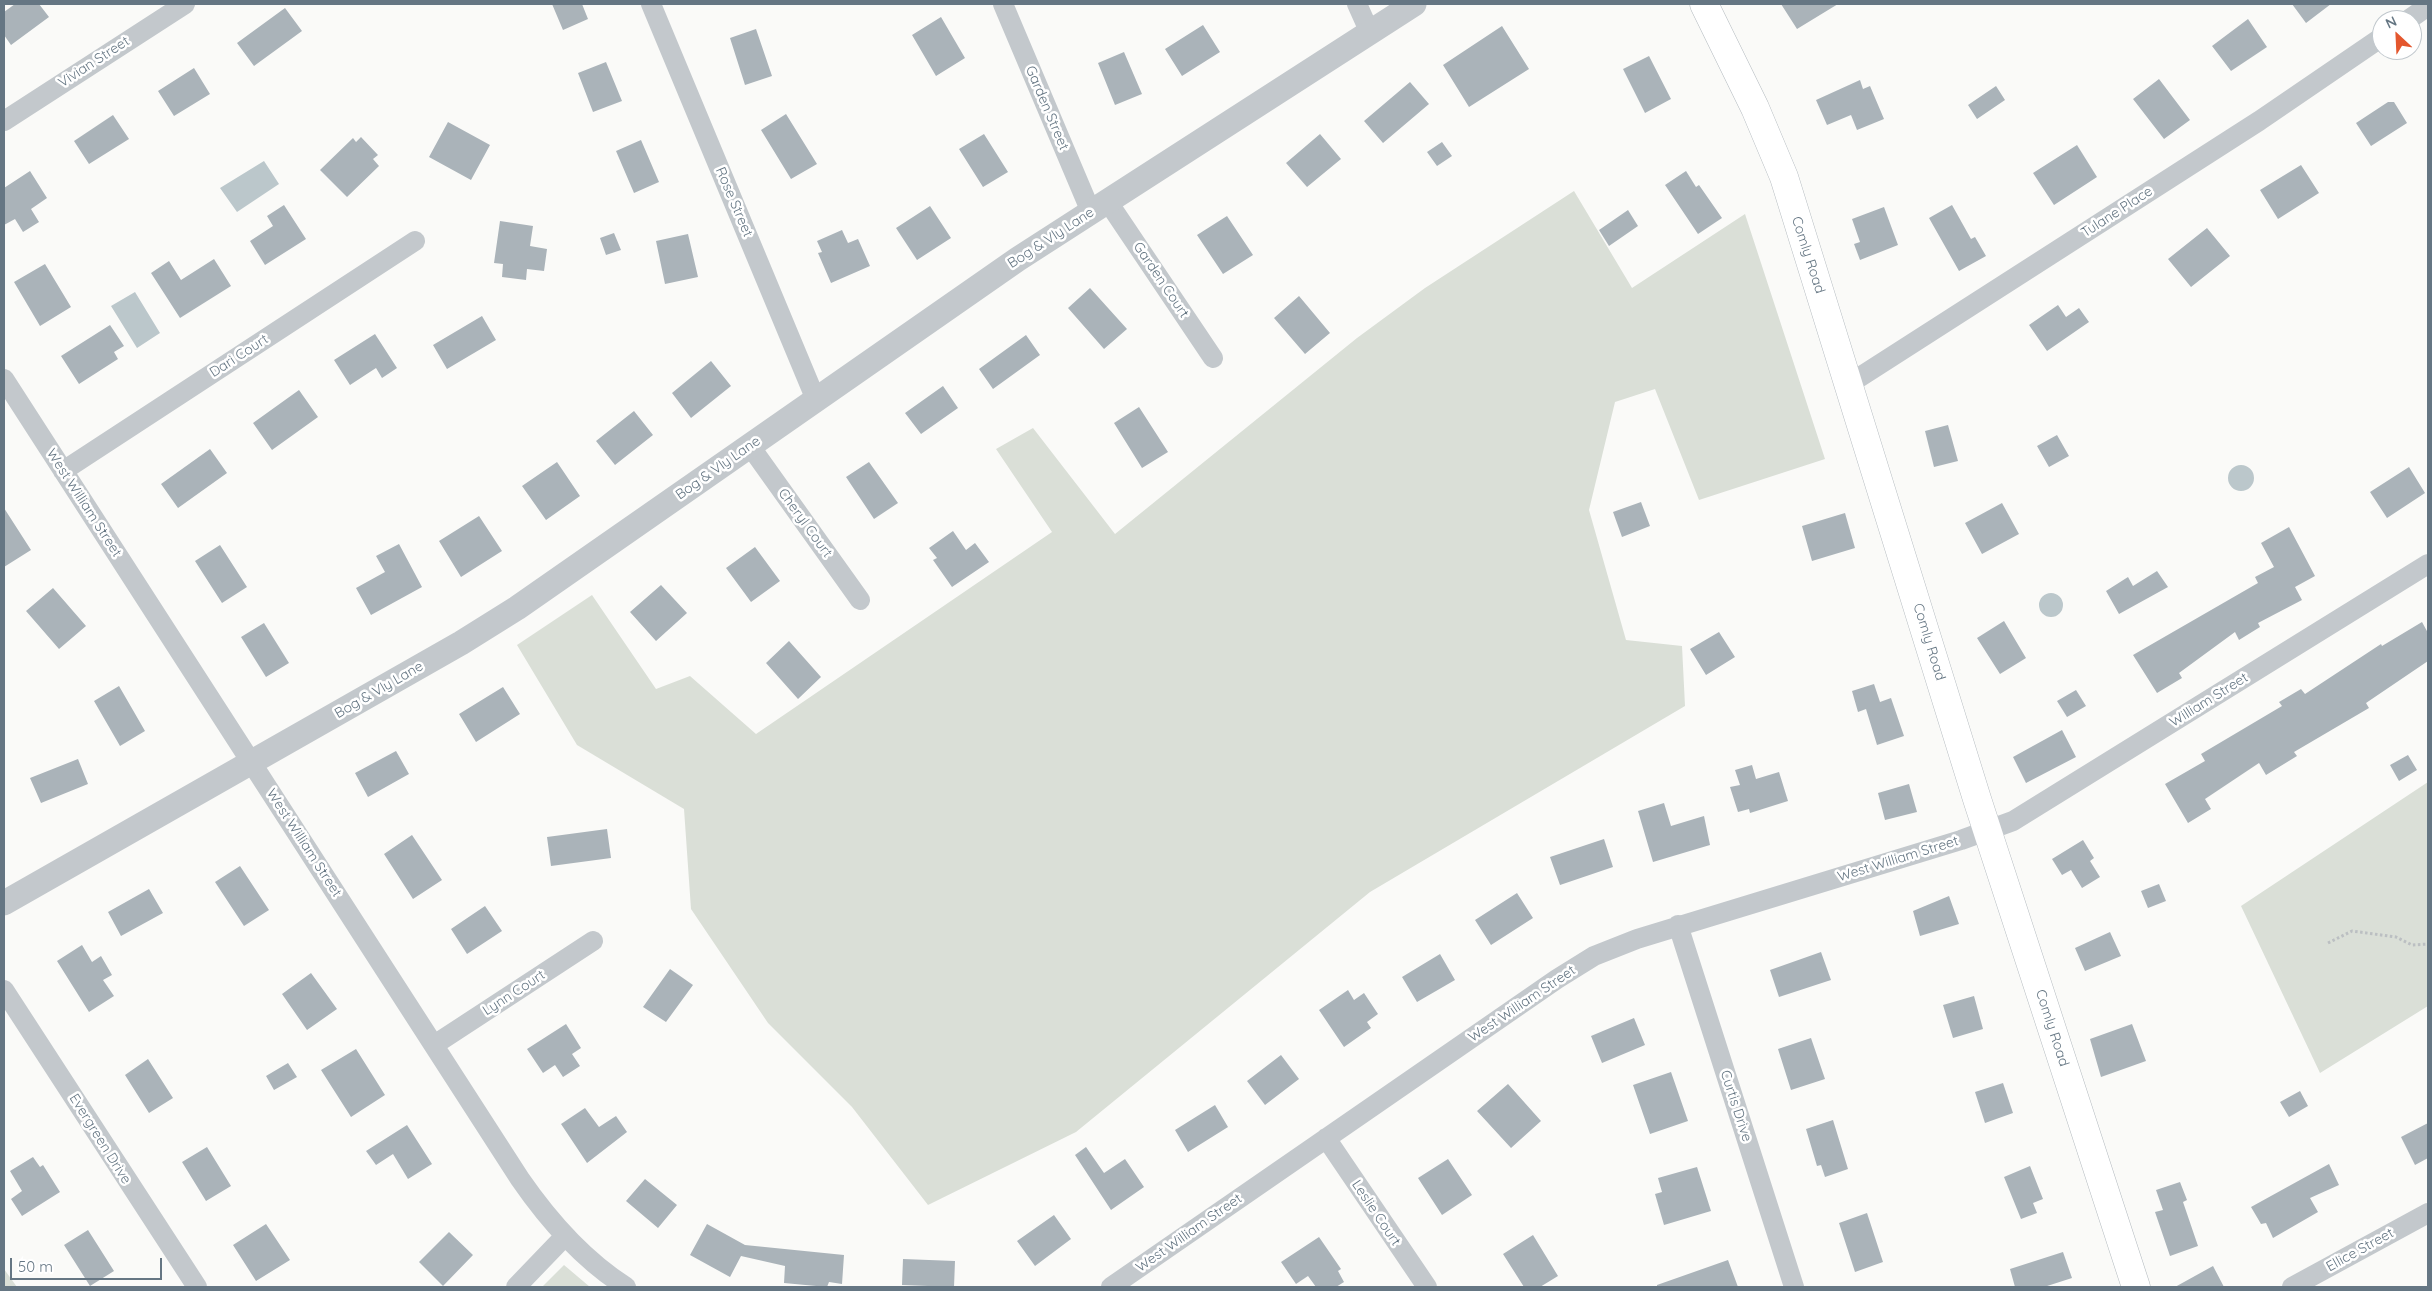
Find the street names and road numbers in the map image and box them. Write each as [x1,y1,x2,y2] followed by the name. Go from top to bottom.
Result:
[55,33,133,91] street label: Vivian Street
[1022,63,1072,153] street label: Garden Street
[712,165,756,239] street label: Rose Street
[2078,183,2156,241] street label: Tulane Place
[1005,204,1097,272] street label: Bog & Vly Lane
[1788,214,1828,296] street label: Comly Road
[1130,239,1192,321] street label: Garden Court
[207,331,271,381] street label: Dari Court
[672,433,764,503] street label: Bog & Vly Lane
[43,446,125,560] street label: West William Street
[774,485,836,561] street label: Cheryl Court
[1909,601,1949,683] street label: Comly Road
[332,658,426,722] street label: Bog & Vly Lane
[2167,669,2251,731] street label: William Street
[263,786,345,900] street label: West William Street
[1835,833,1961,885] street label: West William Street
[1465,962,1579,1046] street label: West William Street
[480,967,548,1019] street label: Lynn Court
[2032,987,2072,1069] street label: Comly Road
[1717,1068,1755,1144] street label: Curtis Drive
[65,1091,135,1187] street label: Evergreen Drive
[1348,1177,1404,1249] street label: Leslie Court
[1133,1190,1245,1276] street label: West William Street
[2323,1225,2397,1275] street label: Ellice Street

